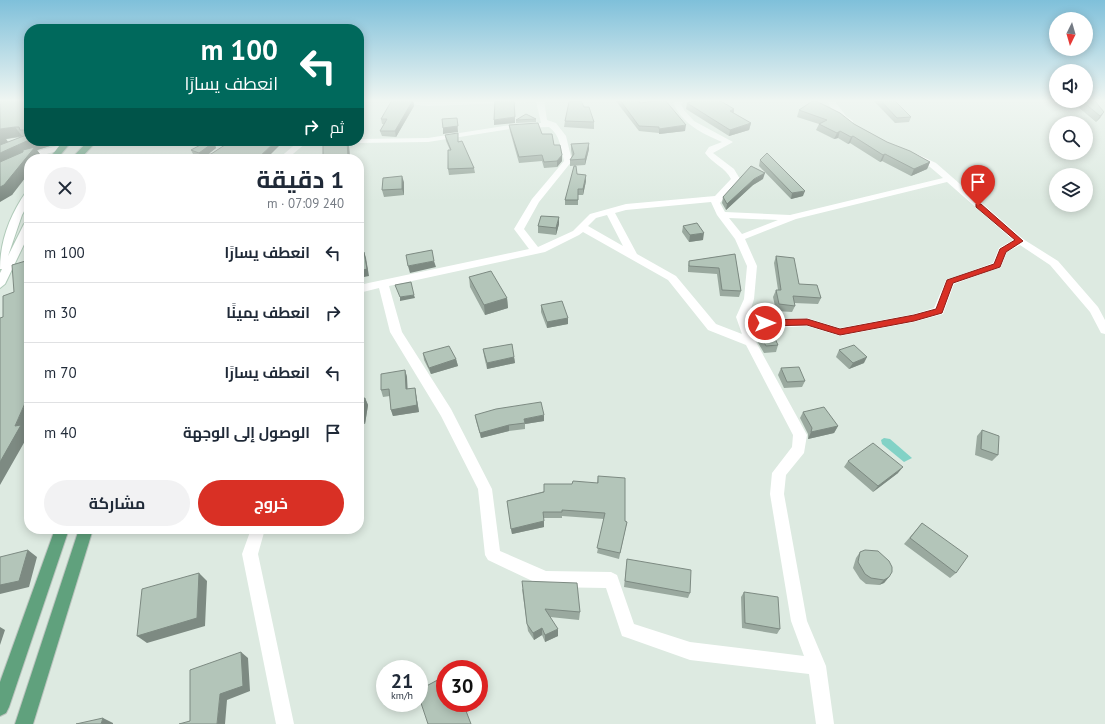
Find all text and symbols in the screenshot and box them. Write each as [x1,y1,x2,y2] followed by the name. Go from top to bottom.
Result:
[1049,12,1093,56] north arrow
[1049,12,1093,212] map controls
[201,31,278,68] text: 100 m
[292,40,344,92] icon: left
[1049,64,1093,108] button: sound
[184,72,278,95] text: انعطف يسارًا
[300,116,322,138] icon: right
[1049,116,1093,160] button: search
[330,118,344,137] text: ثم
[256,164,344,195] text: 1 دقيقة
[961,165,995,206] pin
[44,167,86,209] button: close
[1049,168,1093,212] button: layers
[967,171,989,193] icon: arrive
[267,195,344,212] text: 240 m · 07:09
[322,242,344,264] icon: left
[44,243,85,262] text: 100 m
[224,243,310,262] text: انعطف يسارًا
[322,302,344,324] icon: right
[744,302,786,344] position arrow
[44,303,77,322] text: 30 m
[226,303,310,322] text: انعطف يمينًا
[322,362,344,384] icon: left
[44,363,77,382] text: 70 m
[224,363,310,382] text: انعطف يسارًا
[322,422,344,444] icon: arrive
[44,423,77,442] text: 40 m
[183,423,310,442] text: الوصول إلى الوجهة
[44,480,190,526] button: مشاركة
[198,480,344,526] button: خروج
[436,660,488,712] speed limit sign: 30
[391,668,413,694] text: 21
[391,689,413,702] text: km/h

